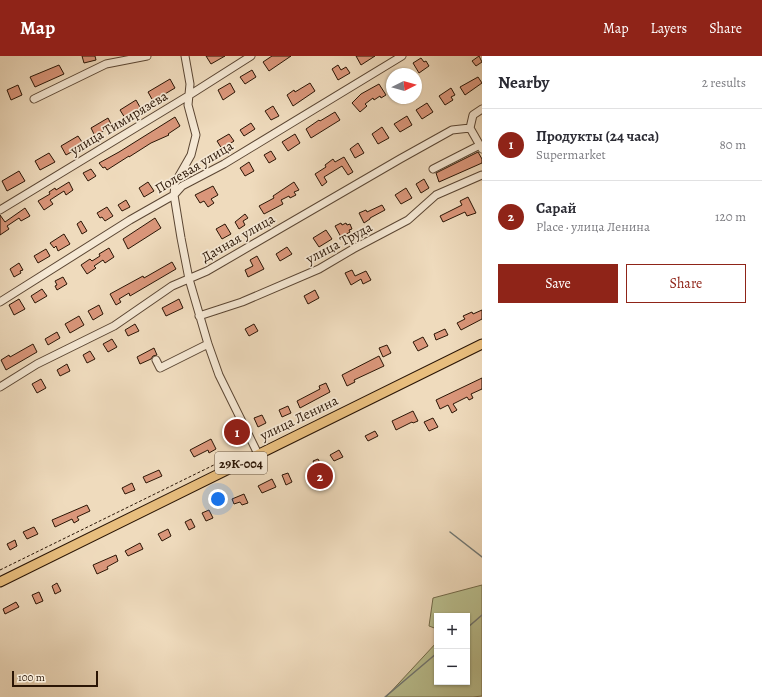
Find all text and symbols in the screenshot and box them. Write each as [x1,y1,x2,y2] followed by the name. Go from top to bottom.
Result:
[20,15,55,41] text: Map
[603,19,629,38] text: Map
[651,19,687,38] text: Layers
[709,19,742,38] text: Share
[386,68,422,104] north arrow
[498,71,549,94] text: Nearby
[702,74,746,91] text: 2 results
[66,86,172,160] street label: улица Тимирязева
[536,126,659,146] text: Продукты (24 часа)
[151,136,237,198] street label: Полевая улица
[509,136,513,153] text: 1
[719,136,746,153] text: 80 m
[536,146,606,163] text: Supermarket
[536,198,576,218] text: Сарай
[508,208,514,225] text: 2
[715,208,746,225] text: 120 m
[198,209,279,267] street label: Дачная улица
[302,217,376,269] street label: улица Труда
[536,218,650,235] text: Place · улица Ленина
[498,264,618,303] button: Save
[626,264,746,303] button: Share
[256,391,342,446] street label: улица Ленина
[224,417,250,447] pin: 1
[215,452,267,474] road number: 29К-004
[307,461,333,491] pin: 2
[208,489,228,509] your location
[434,613,470,685] map controls
[434,613,470,649] button: +
[434,649,470,685] button: −
[12,669,98,688] scale bar
[18,670,45,685] text: 100 m

